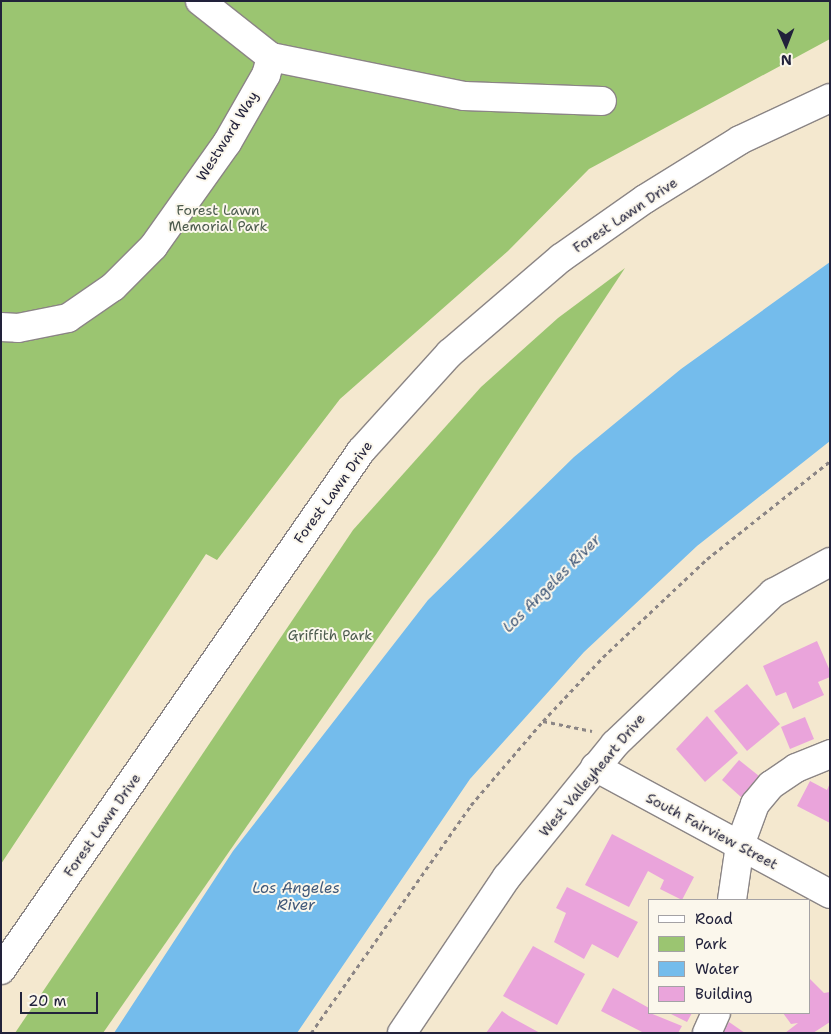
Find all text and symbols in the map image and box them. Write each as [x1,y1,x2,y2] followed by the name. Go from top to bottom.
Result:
[761,20,811,70] north arrow
[781,51,792,69] text: N
[193,88,261,184] street label: Westward Way
[570,174,680,256] street label: Forest Lawn Drive
[168,202,268,234] park label: Forest Lawn Memorial Park
[290,438,376,546] street label: Forest Lawn Drive
[499,531,605,637] water label: Los Angeles River
[288,627,372,643] park label: Griffith Park
[536,710,648,840] street label: West Valleyheart Drive
[60,770,144,880] street label: Forest Lawn Drive
[643,789,781,873] street label: South Fairview Street
[252,879,340,914] water label: Los Angeles River
[648,899,811,1014] legend
[695,909,733,929] text: Road
[695,934,727,954] text: Park
[695,959,739,979] text: Water
[22,982,100,1014] scale bar
[695,984,752,1004] text: Building
[28,991,67,1011] text: 20 m

